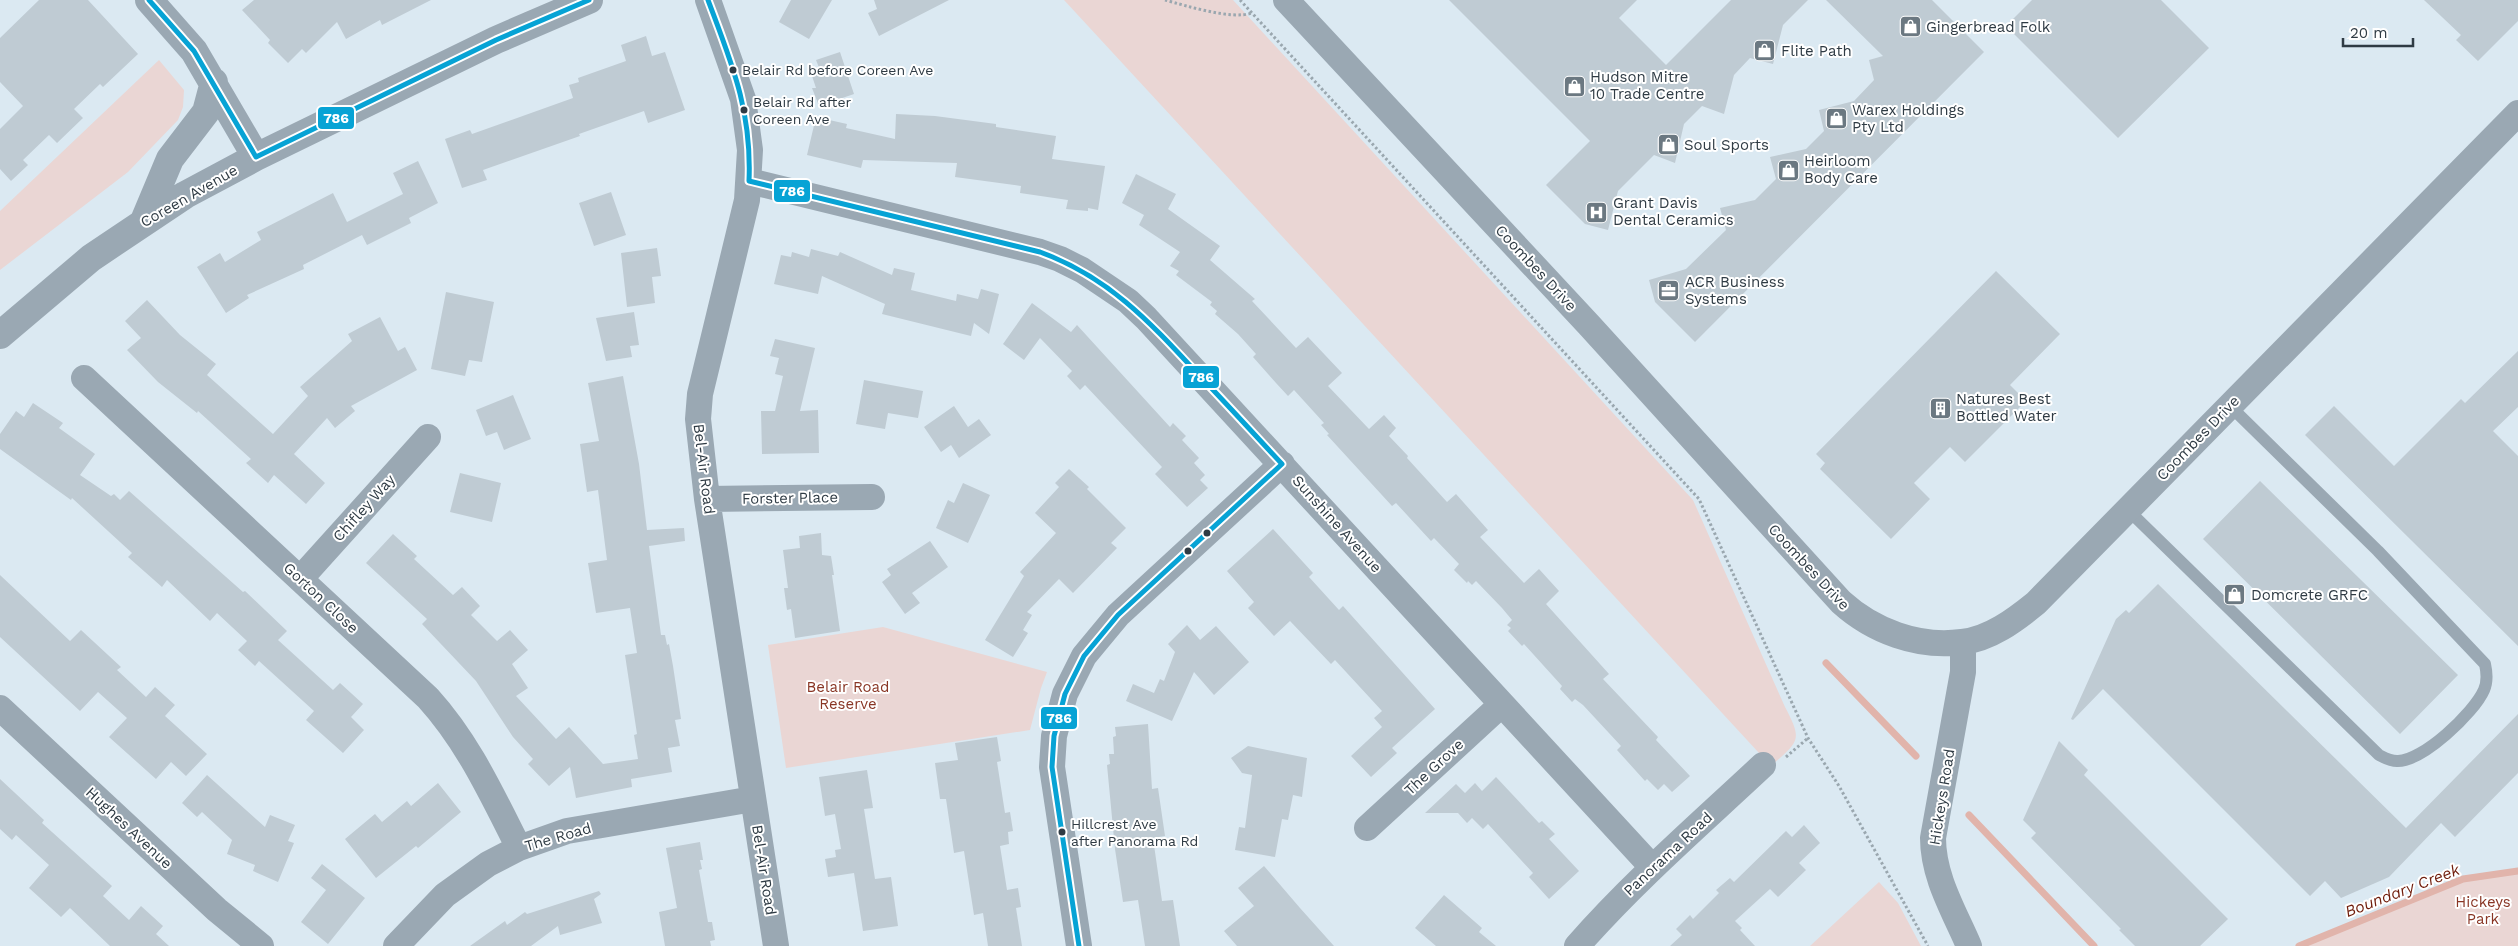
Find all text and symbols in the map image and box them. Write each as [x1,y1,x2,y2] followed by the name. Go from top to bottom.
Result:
[1898,15,1922,39] shop icon: Gingerbread Folk
[2343,15,2413,47] scale bar
[1926,18,2051,36] place label: Gingerbread Folk
[2350,24,2388,42] text: 20 m
[1753,39,1777,63] shop icon: Flite Path
[1781,42,1852,60] place label: Flite Path
[742,62,933,78] place label: Belair Rd before Coreen Ave
[728,65,738,75] marker: Belair Rd before Coreen Ave
[1590,68,1704,103] place label: Hudson Mitre 10 Trade Centre
[1562,74,1586,98] shop icon: Hudson Mitre 10 Trade Centre
[753,94,852,127] place label: Belair Rd after Coreen Ave
[1852,101,1965,136] place label: Warex Holdings Pty Ltd
[739,105,749,115] marker: Belair Rd after Coreen Ave
[317,106,355,130] line badge: 786
[1824,107,1848,131] shop icon: Warex Holdings Pty Ltd
[323,110,349,126] text: 786
[1656,133,1680,157] shop icon: Soul Sports
[1684,136,1769,154] place label: Soul Sports
[1804,152,1878,187] place label: Heirloom Body Care
[1776,158,1800,182] shop icon: Heirloom Body Care
[137,161,241,231] street label: Coreen Avenue
[773,179,811,203] line badge: 786
[779,183,805,199] text: 786
[1613,194,1734,229] place label: Grant Davis Dental Ceramics
[1585,200,1609,224] hospital icon: Grant Davis Dental Ceramics
[1492,221,1580,315] street label: Coombes Drive
[1685,273,1785,308] place label: ACR Business Systems
[1657,279,1681,303] office icon: ACR Business Systems
[1182,365,1220,389] line badge: 786
[1188,369,1214,385] text: 786
[1956,390,2057,425] place label: Natures Best Bottled Water
[2153,392,2243,484] street label: Coombes Drive
[1928,396,1952,420] building icon: Natures Best Bottled Water
[690,423,718,515] street label: Bel-Air Road
[329,471,399,545] street label: Chifley Way
[1289,472,1385,576] street label: Sunshine Avenue
[742,488,838,508] street label: Forster Place
[1765,520,1853,614] street label: Coombes Drive
[1202,528,1212,538] unlabelled marker
[1183,546,1193,556] unlabelled marker
[280,559,362,637] street label: Gorton Close
[2223,583,2247,607] shop icon: Domcrete GRFC
[2251,586,2368,604] place label: Domcrete GRFC
[806,678,890,713] park label: Belair Road Reserve
[1040,706,1078,730] line badge: 786
[1046,710,1072,726] text: 786
[1401,735,1467,799] street label: The Grove
[1926,748,1958,846] street label: Hickeys Road
[82,783,176,873] street label: Hughes Avenue
[1620,808,1716,900] street label: Panorama Road
[1071,816,1198,849] place label: Hillcrest Ave after Panorama Rd
[523,819,593,855] street label: The Road
[748,824,780,916] street label: Bel-Air Road
[1057,827,1067,837] marker: Hillcrest Ave after Panorama Rd
[2342,859,2463,921] water label: Boundary Creek
[2455,893,2511,928] park label: Hickeys Park

